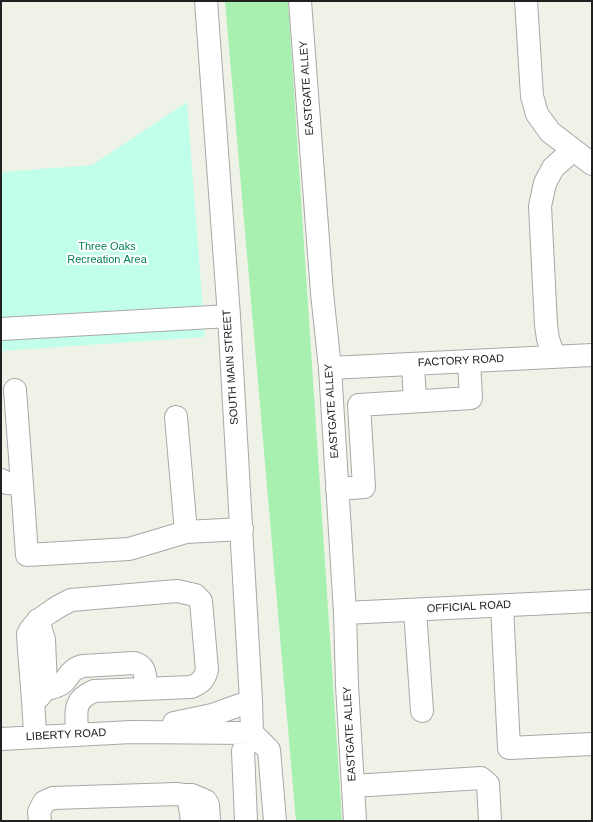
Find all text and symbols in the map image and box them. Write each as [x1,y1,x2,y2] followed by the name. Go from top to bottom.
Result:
[297,40,317,136] street label: EASTGATE ALLEY
[67,240,147,266] park label: Three Oaks Recreation Area
[220,309,242,425] street label: SOUTH MAIN STREET
[418,352,504,370] street label: FACTORY ROAD
[322,363,342,459] street label: EASTGATE ALLEY
[427,598,511,616] street label: OFFICIAL ROAD
[341,686,359,782] street label: EASTGATE ALLEY
[25,726,107,744] street label: LIBERTY ROAD

